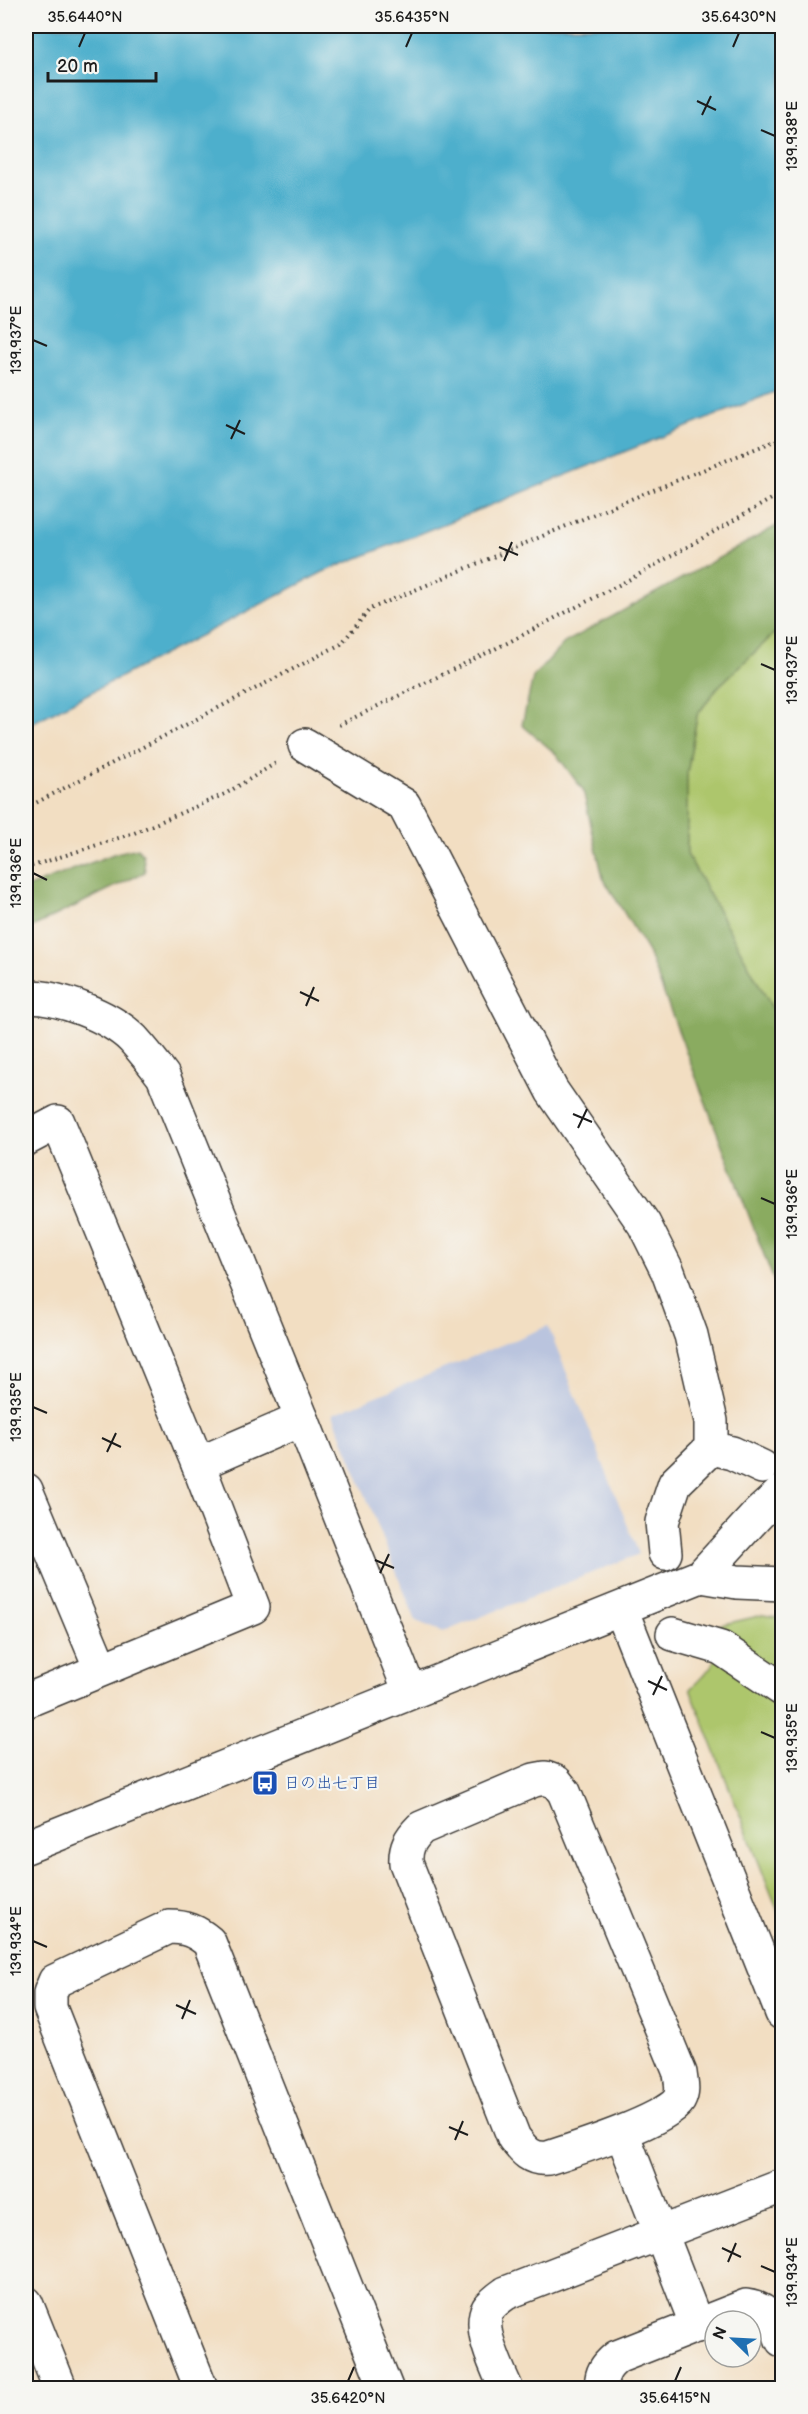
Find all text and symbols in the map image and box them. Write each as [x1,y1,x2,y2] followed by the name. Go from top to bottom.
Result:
[47,8,123,27] text: 35.6440°N
[375,8,449,27] text: 35.6435°N
[701,8,777,27] text: 35.6430°N
[48,45,156,83] scale bar
[57,56,98,77] text: 20 m
[783,101,802,171] text: 139.938°E
[7,306,26,374] text: 139.937°E
[783,636,802,704] text: 139.937°E
[7,838,26,908] text: 139.936°E
[783,1169,802,1239] text: 139.936°E
[7,1372,26,1442] text: 139.935°E
[783,1703,802,1773] text: 139.935°E
[250,1768,280,1798] bus stop icon: 日の出七丁目
[284,1774,380,1793] place label: 日の出七丁目
[7,1906,26,1976] text: 139.934°E
[783,2237,802,2307] text: 139.934°E
[703,2309,763,2369] north arrow
[710,2324,732,2343] text: N
[311,2389,385,2408] text: 35.6420°N
[639,2389,711,2408] text: 35.6415°N

